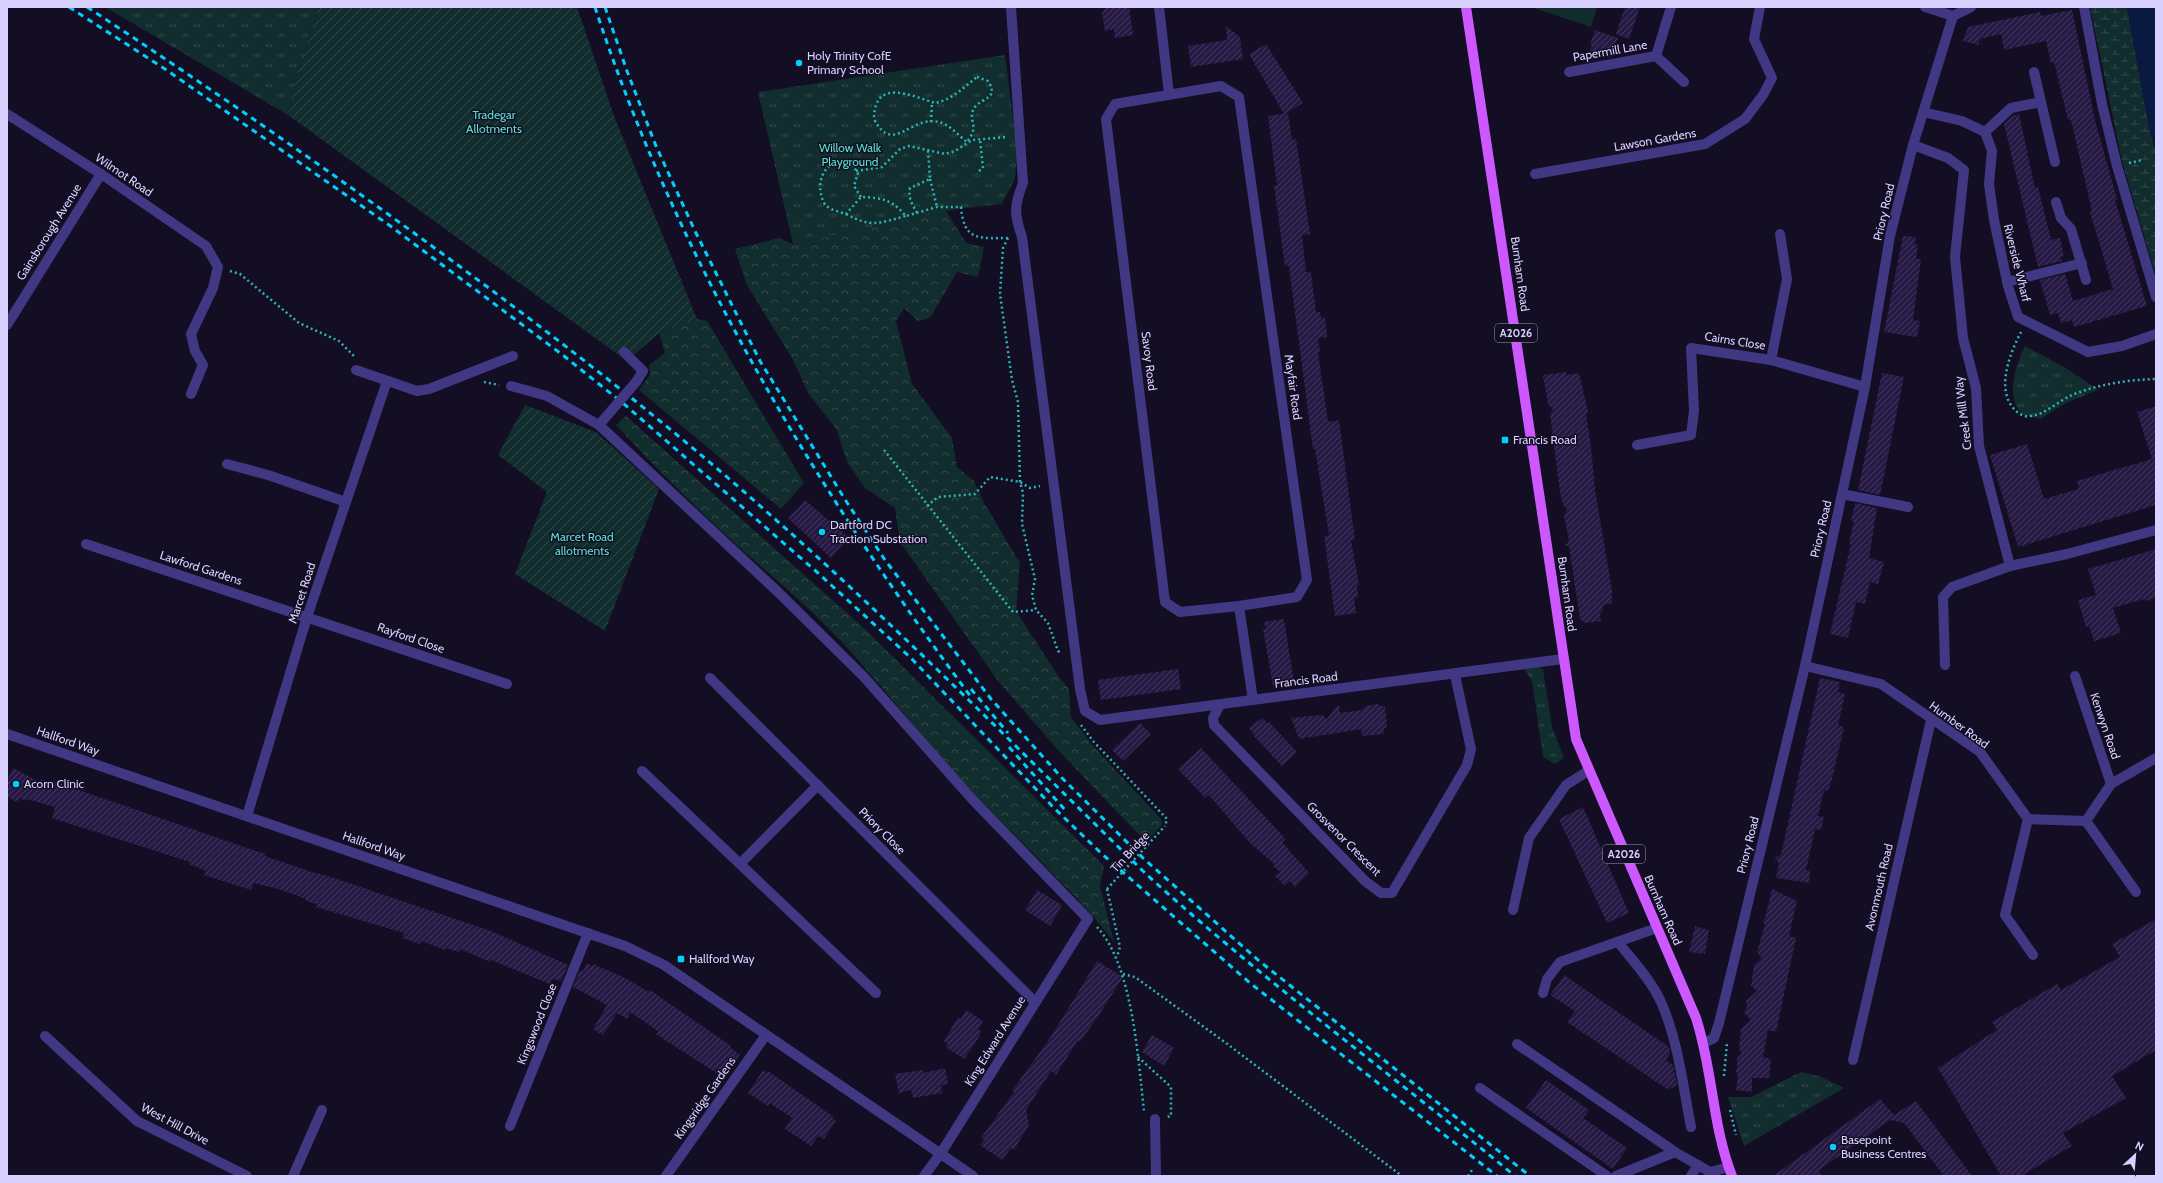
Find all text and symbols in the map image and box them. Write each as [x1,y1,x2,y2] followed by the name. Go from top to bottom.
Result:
[1572,37,1648,64] street label: Papermill Lane
[807,48,892,77] place label: Holy Trinity CofE Primary School
[794,58,804,68] marker: Holy Trinity CofE Primary School
[466,107,522,136] park label: Tradegar Allotments
[1613,125,1697,154] street label: Lawson Gardens
[819,140,882,169] park label: Willow Walk Playground
[93,150,156,199] street label: Wilmot Road
[13,181,84,283] street label: Gainsborough Avenue
[1870,182,1897,242] street label: Priory Road
[2001,222,2034,303] street label: Riverside Wharf
[1508,236,1533,312] street label: Burnham Road
[1495,324,1537,342] road number: A2026
[1703,328,1767,353] street label: Cairns Close
[1138,330,1161,391] street label: Savoy Road
[1281,353,1306,421] street label: Mayfair Road
[1951,375,1974,451] street label: Creek Mill Way
[1513,432,1577,447] place label: Francis Road
[1500,435,1510,445] marker: Francis Road
[1807,499,1834,559] street label: Priory Road
[830,517,928,546] place label: Dartford DC Traction Substation
[817,527,827,537] marker: Dartford DC Traction Substation
[550,529,614,558] park label: Marcet Road allotments
[158,547,244,588] street label: Lawford Gardens
[1555,556,1580,632] street label: Burnham Road
[285,560,318,625] street label: Marcet Road
[376,619,447,656] street label: Rayford Close
[1273,668,1338,691] street label: Francis Road
[2087,691,2124,761] street label: Kenwyn Road
[1926,698,1992,751] street label: Humber Road
[35,723,102,758] street label: Hallford Way
[24,776,84,791] place label: Acorn Clinic
[11,779,21,789] marker: Acorn Clinic
[1304,798,1385,879] street label: Grosvenor Crescent
[856,804,909,857] street label: Priory Close
[1733,815,1762,875] street label: Priory Road
[341,828,408,863] street label: Hallford Way
[1107,828,1152,875] street label: Tin Bridge
[1861,842,1896,932] street label: Avonmouth Road
[1603,845,1645,863] road number: A2026
[1641,872,1686,947] street label: Burnham Road
[689,951,755,966] place label: Hallford Way
[676,954,686,964] marker: Hallford Way
[513,981,560,1067] street label: Kingswood Close
[961,993,1028,1089] street label: King Edward Avenue
[671,1054,739,1142] street label: Kingsridge Gardens
[139,1099,212,1148] street label: West Hill Drive
[1841,1132,1926,1161] place label: Basepoint Business Centres
[2115,1135,2155,1175] north arrow
[2133,1138,2146,1154] text: N
[1828,1142,1838,1152] marker: Basepoint Business Centres

